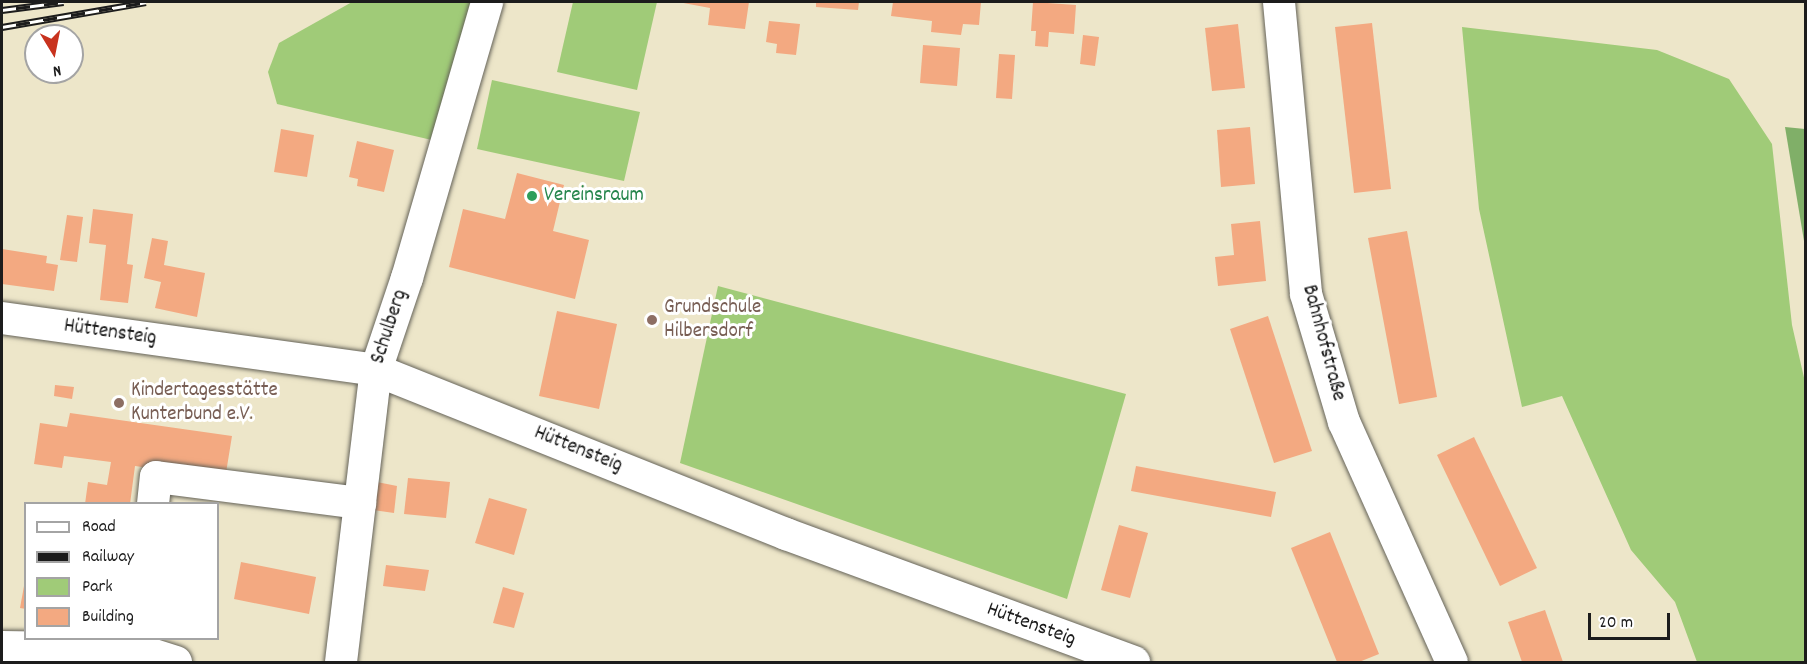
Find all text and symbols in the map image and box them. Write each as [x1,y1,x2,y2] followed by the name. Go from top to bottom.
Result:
[24,24,84,84] north arrow
[51,58,63,82] text: N
[544,183,644,209] place label: Vereinsraum
[525,189,539,203] marker: Vereinsraum
[1295,282,1351,404] street label: Bahnhofstraße
[366,287,414,367] street label: Schulberg
[664,295,761,345] place label: Grundschule Hilbersdorf
[645,313,659,327] marker: Grundschule Hilbersdorf
[62,314,158,352] street label: Hüttensteig
[131,378,278,428] place label: Kindertagesstätte Kunterbund e.V.
[112,396,126,410] marker: Kindertagesstätte Kunterbund e.V.
[530,421,626,479] street label: Hüttensteig
[24,502,219,640] legend
[82,515,116,540] text: Road
[82,545,134,570] text: Railway
[82,575,113,600] text: Park
[983,597,1079,653] street label: Hüttensteig
[1591,601,1674,639] scale bar
[82,605,134,630] text: Building
[1599,611,1633,636] text: 20 m

